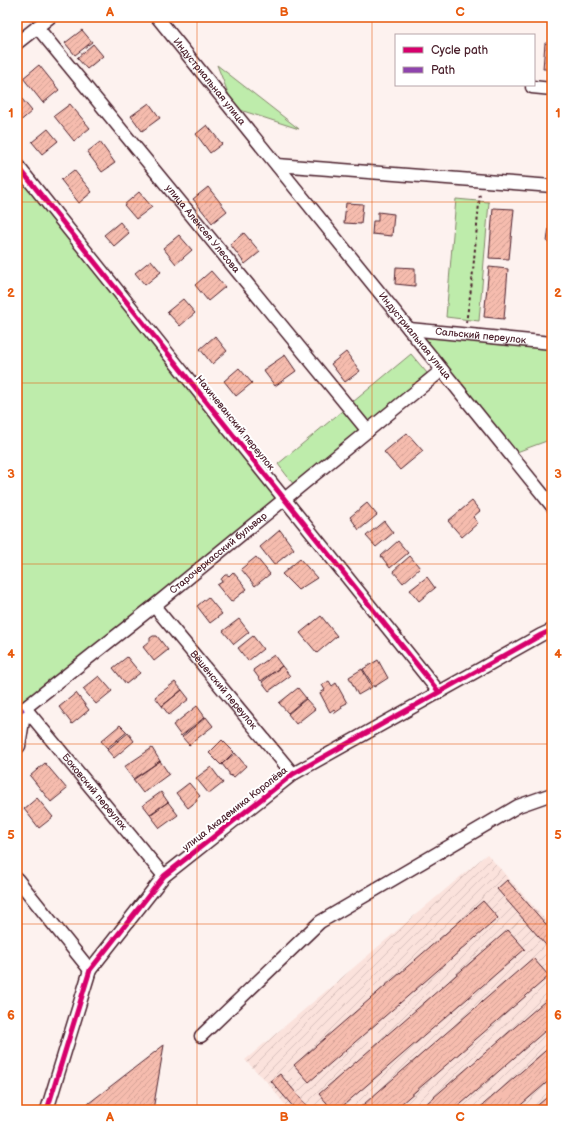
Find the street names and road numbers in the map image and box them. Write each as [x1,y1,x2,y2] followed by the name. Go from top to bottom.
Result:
[170,35,248,128] street label: Индустриальная улица
[163,182,242,276] street label: улица Алексея Улесова
[376,290,454,382] street label: Индустриальная улица
[435,326,527,346] street label: Сальский переулок
[193,373,277,473] street label: Нахичеванский переулок
[167,510,270,597] street label: Старочеркасский бульвар
[187,648,260,732] street label: Вёшенский переулок
[59,751,130,833] street label: Боковский переулок
[180,764,290,854] street label: улица Академика Королёва

